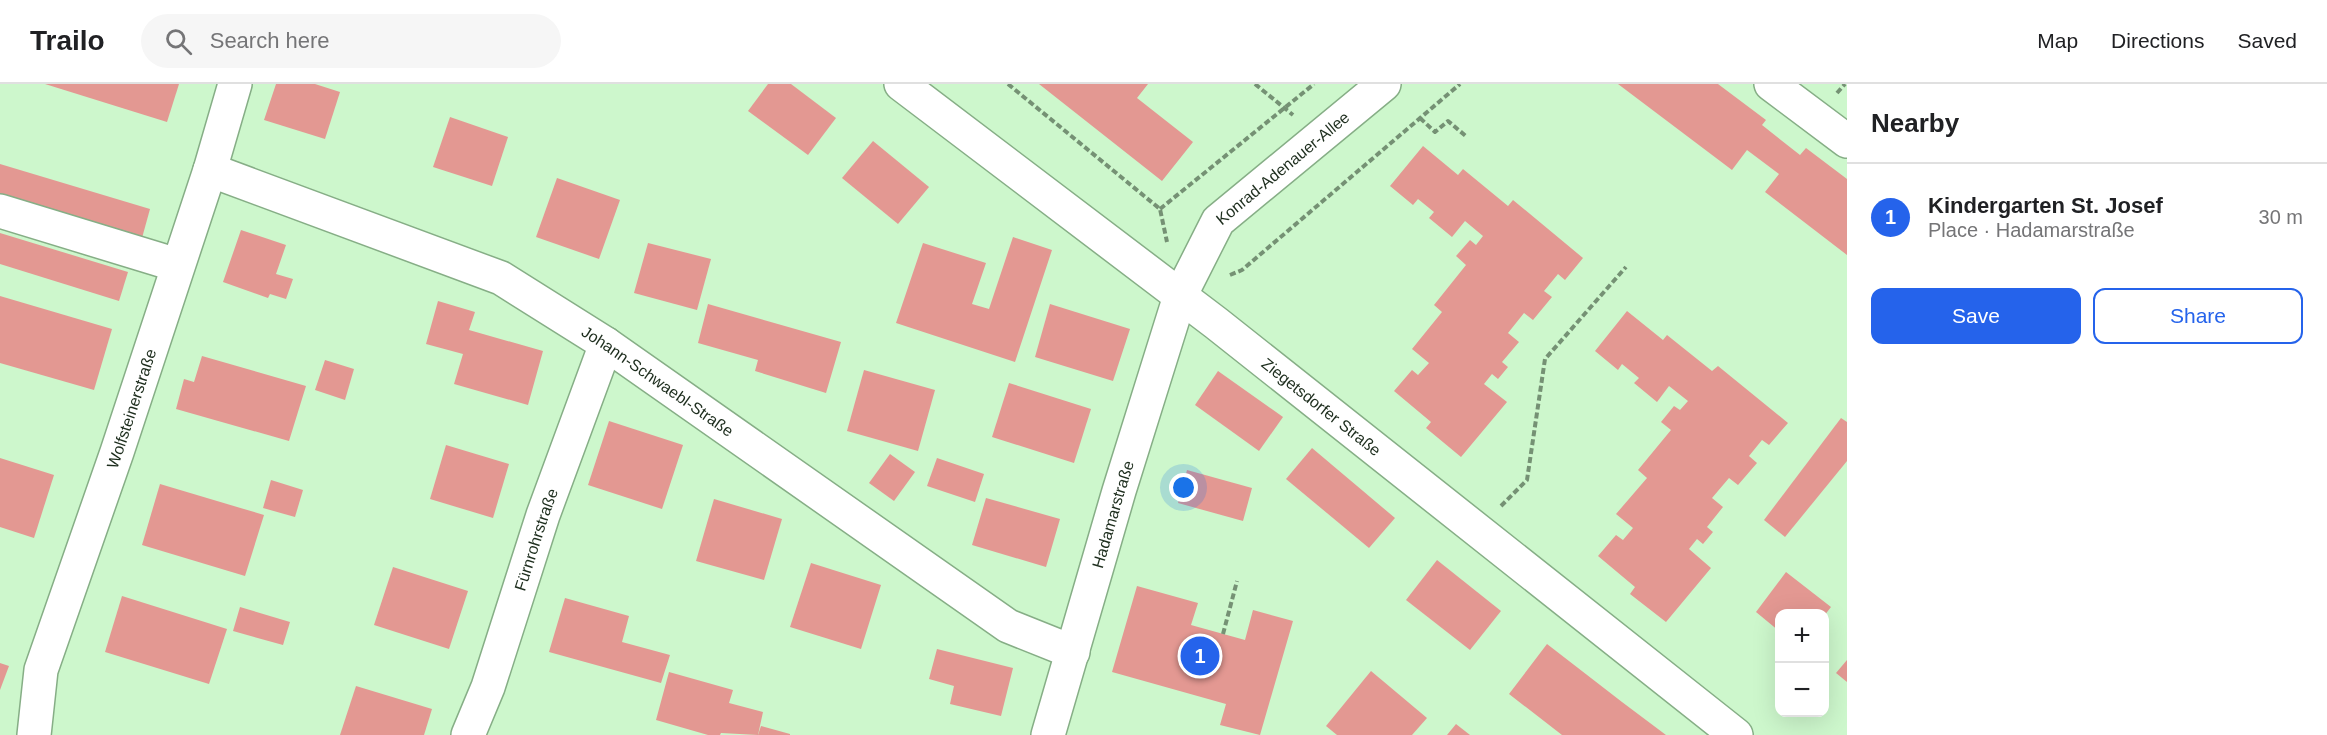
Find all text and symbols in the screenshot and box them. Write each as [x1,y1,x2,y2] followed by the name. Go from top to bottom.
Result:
[141,14,561,68] search box
[30,25,105,56] text: Trailo
[162,25,195,58] icon: search
[210,28,330,53] text: Search here
[2037,29,2078,52] text: Map
[2111,29,2204,52] text: Directions
[2237,29,2297,52] text: Saved
[1212,108,1352,228] street label: Konrad-Adenauer-Allee
[1871,108,1959,138] text: Nearby
[1928,193,2163,218] text: Kindergarten St. Josef
[1885,206,1896,228] text: 1
[2259,206,2303,228] text: 30 m
[1928,219,2135,241] text: Place · Hadamarstraße
[1871,288,2081,344] button: Save
[2093,288,2303,344] button: Share
[579,323,737,439] street label: Johann-Schwaebl-Straße
[103,346,159,471] street label: Wolfsteinerstraße
[1259,354,1384,459] street label: Ziegetsdorfer Straße
[1089,458,1137,570] street label: Hadamarstraße
[1169,473,1198,502] your location
[511,486,561,593] street label: Fürnrohrstraße
[1775,609,1829,717] map controls
[1775,609,1829,663] button: +
[1180,634,1220,678] pin: 1
[1775,663,1829,717] button: −

